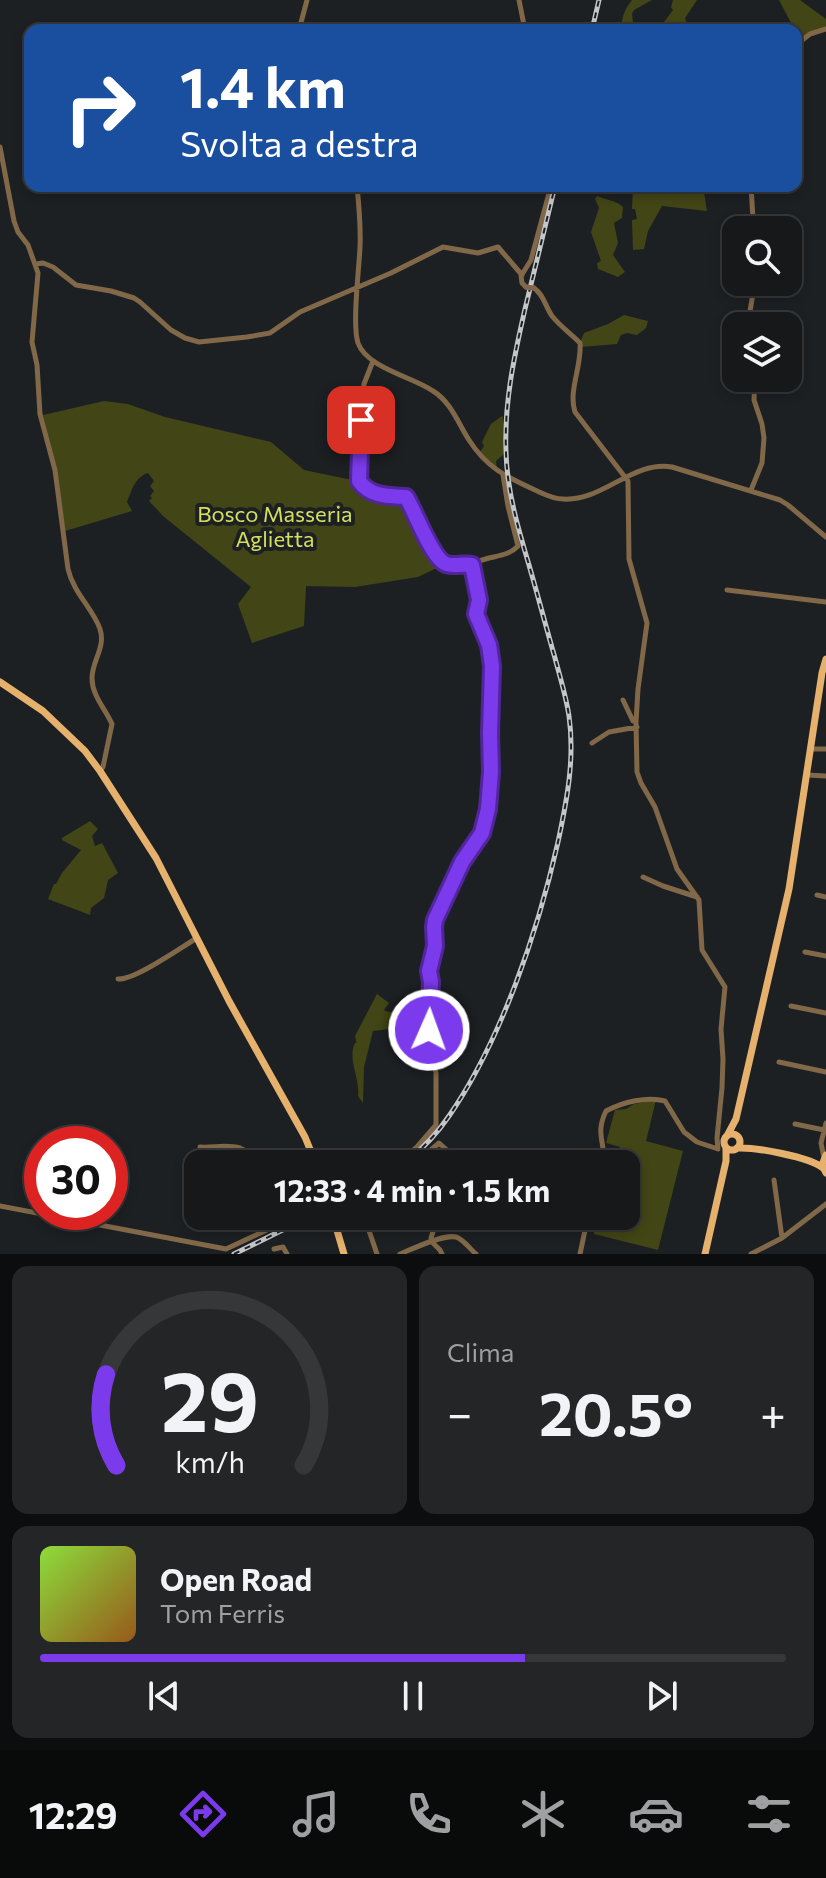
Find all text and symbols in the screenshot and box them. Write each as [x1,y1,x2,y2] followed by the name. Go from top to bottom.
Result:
[180,51,346,120] text: 1.4 km
[48,56,152,160] icon: right
[180,120,419,164] text: Svolta a destra
[722,216,802,392] map controls
[722,216,802,296] button: search
[722,312,802,392] button: layers
[327,386,395,454] pin
[339,398,383,442] icon: arrive
[197,500,353,552] park label: Bosco Masseria Aglietta
[387,988,471,1072] position arrow
[24,1126,128,1230] speed limit sign: 30
[274,1171,550,1208] text: 12:33 · 4 min · 1.5 km
[447,1336,514,1367] text: Clima
[160,1347,259,1449] text: 29
[539,1375,693,1448] text: 20.5°
[447,1385,472,1439] text: −
[760,1385,786,1439] text: +
[175,1444,244,1479] text: km/h
[160,1560,312,1597] text: Open Road
[160,1597,285,1628] text: Tom Ferris
[142,1674,186,1718] icon: previous
[391,1674,435,1718] icon: pause
[640,1674,684,1718] icon: next
[175,1786,231,1842] icon: directions
[288,1786,344,1842] icon: music
[401,1786,457,1842] icon: phone
[515,1786,571,1842] icon: climate
[628,1786,684,1842] icon: car
[741,1786,797,1842] icon: filters
[29,1792,117,1836] text: 12:29

